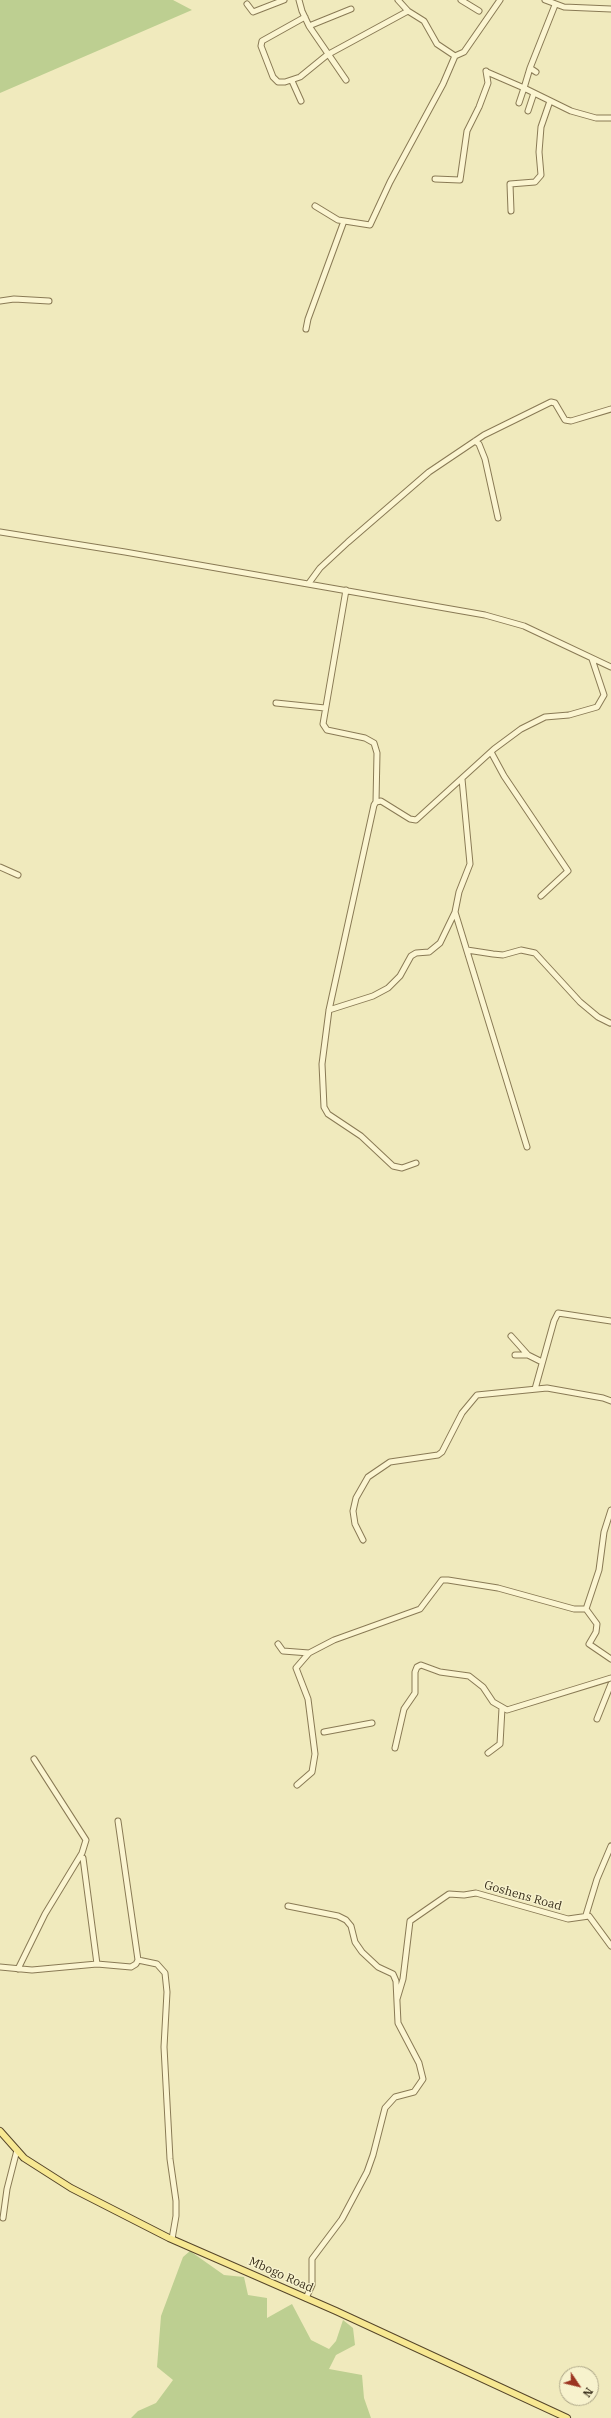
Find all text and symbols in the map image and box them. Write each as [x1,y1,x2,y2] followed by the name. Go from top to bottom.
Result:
[483,1878,563,1914] street label: Goshens Road
[246,2254,316,2296] street label: Mbogo Road
[559,2366,599,2406] north arrow
[580,2385,596,2400] text: N

